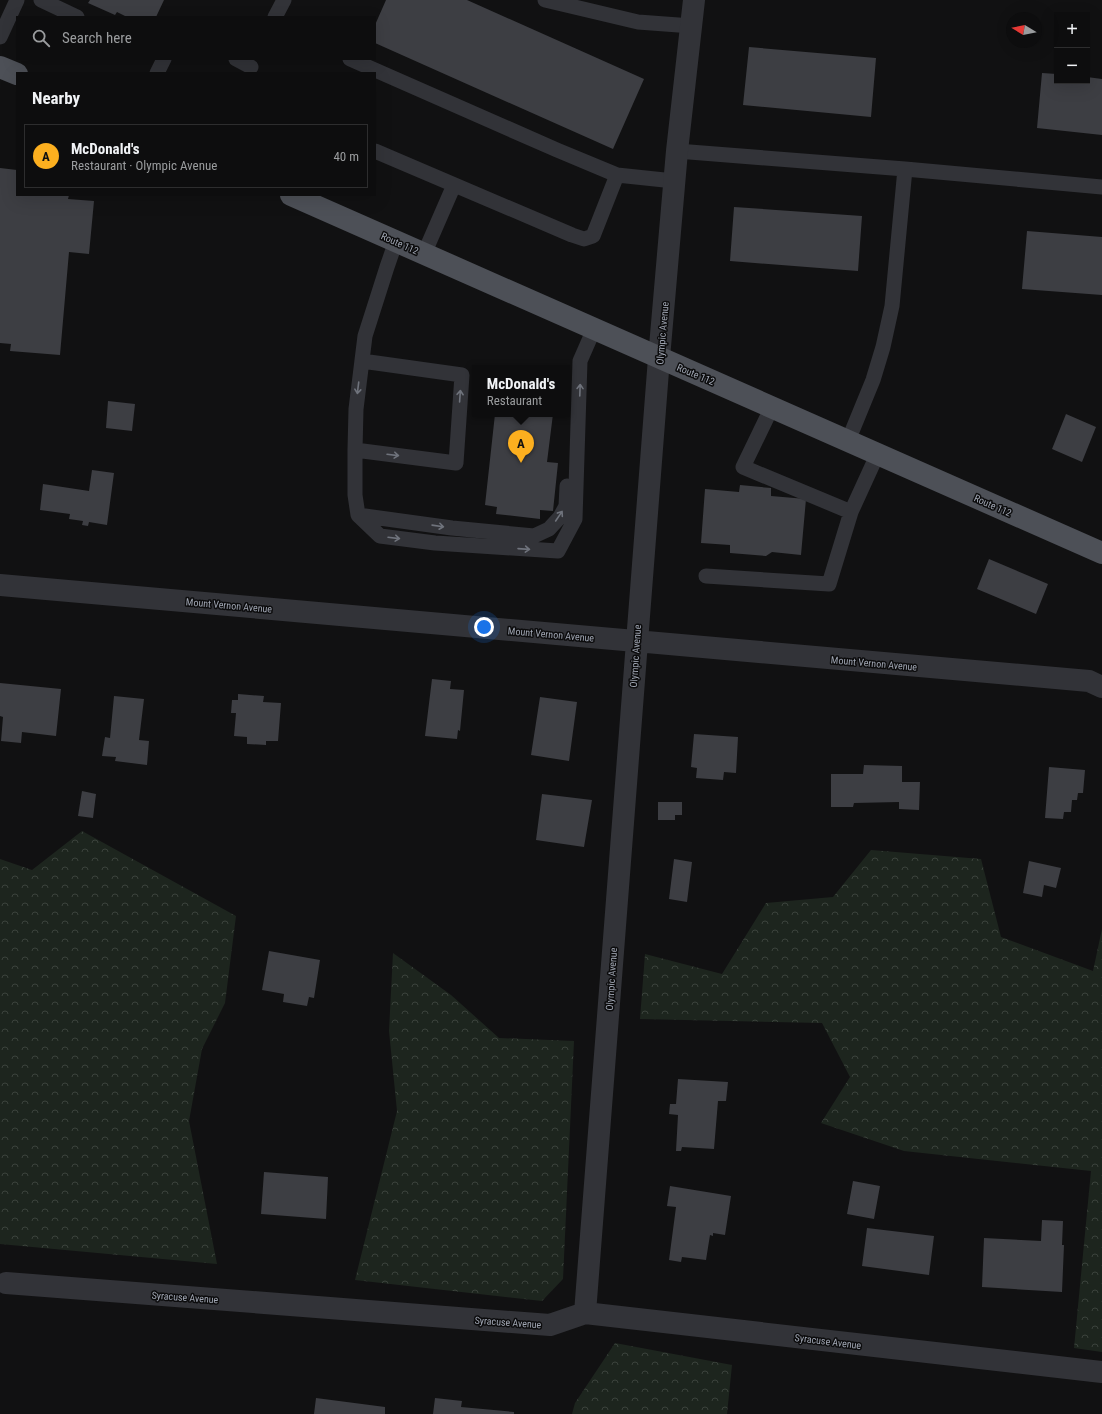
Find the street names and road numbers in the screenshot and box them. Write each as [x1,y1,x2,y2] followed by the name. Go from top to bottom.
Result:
[379,230,420,257] street label: Route 112
[654,301,671,365] street label: Olympic Avenue
[675,362,716,387] street label: Route 112
[972,492,1013,519] street label: Route 112
[185,596,273,615] street label: Mount Vernon Avenue
[628,624,643,688] street label: Olympic Avenue
[507,625,595,644] street label: Mount Vernon Avenue
[830,654,918,673] street label: Mount Vernon Avenue
[604,947,619,1011] street label: Olympic Avenue
[151,1290,219,1305] street label: Syracuse Avenue
[474,1315,542,1330] street label: Syracuse Avenue
[794,1332,862,1351] street label: Syracuse Avenue

